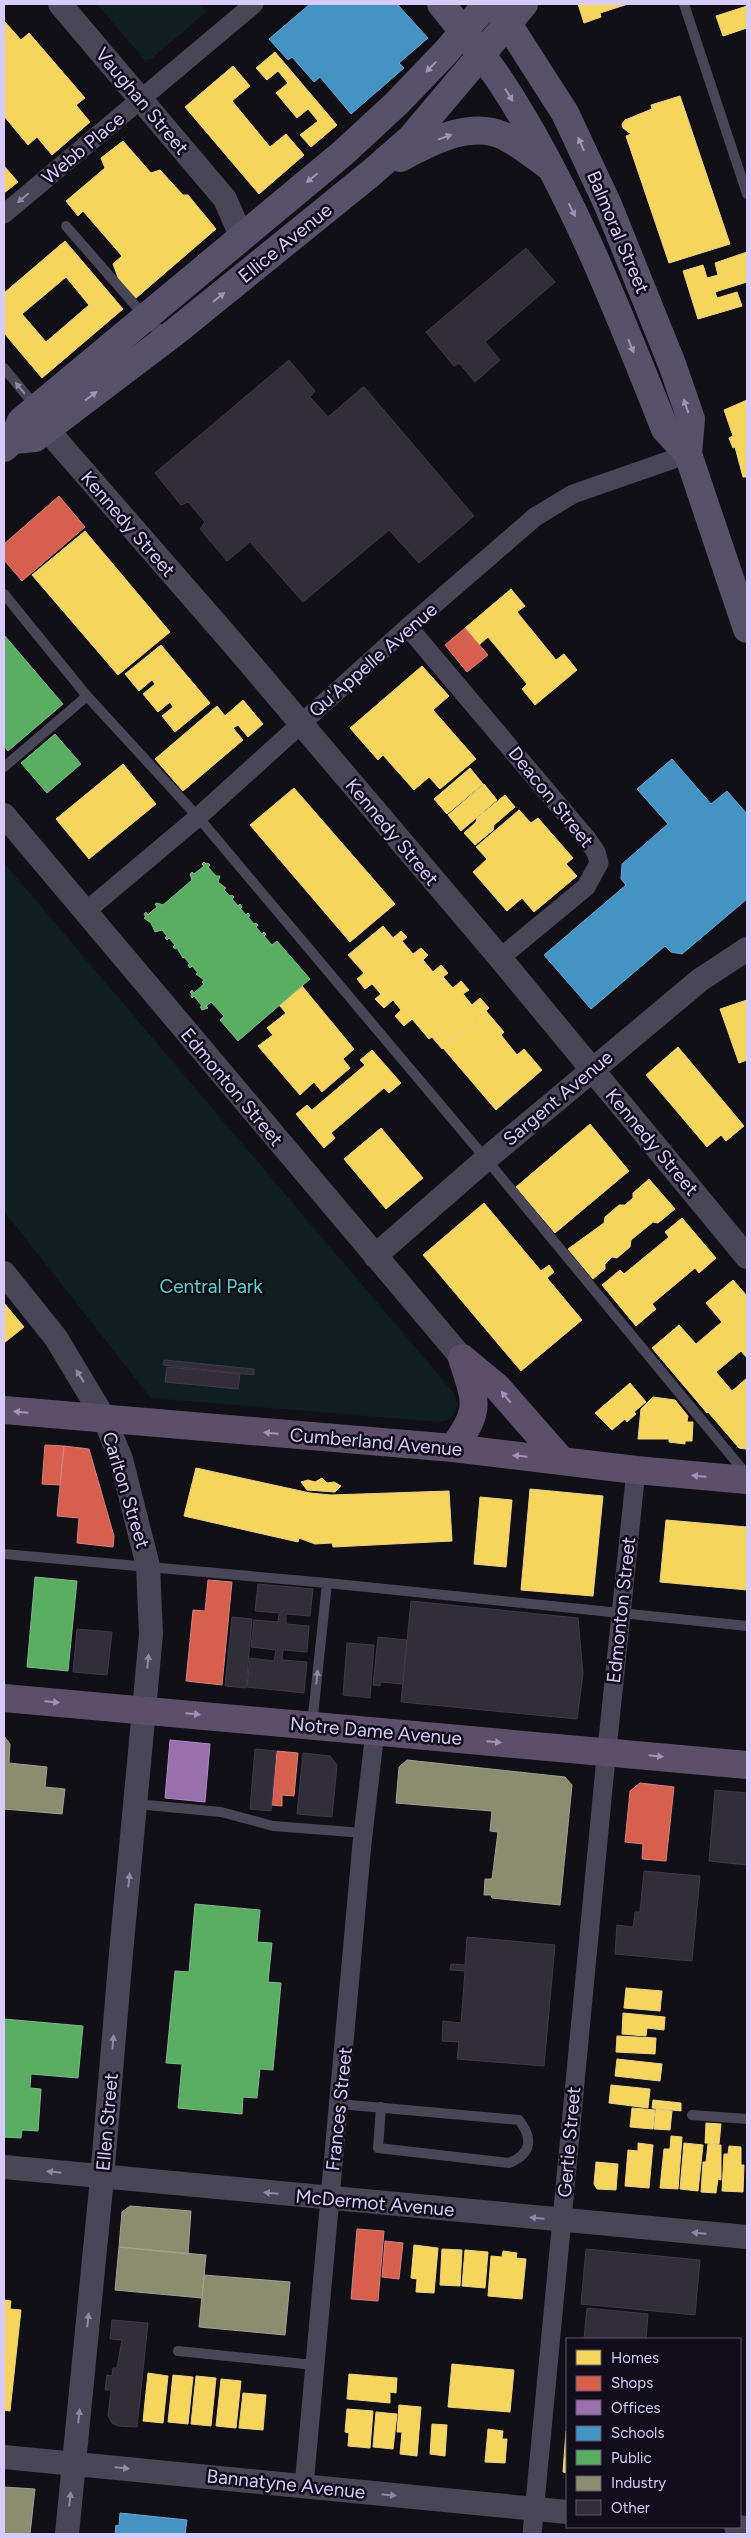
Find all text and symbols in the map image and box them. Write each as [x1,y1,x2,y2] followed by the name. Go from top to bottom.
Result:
[91,43,193,159] street label: Vaughan Street
[425,61,437,73] one-way arrow
[505,89,514,102] one-way arrow
[37,107,129,189] street label: Webb Place
[438,133,453,140] one-way arrow
[577,137,585,151] one-way arrow
[582,167,654,297] street label: Balmoral Street
[306,173,319,184] one-way arrow
[17,192,29,203] one-way arrow
[234,198,336,288] street label: Ellice Avenue
[568,203,576,217] one-way arrow
[212,291,225,302] one-way arrow
[628,339,636,353] one-way arrow
[15,382,26,395] one-way arrow
[84,391,97,402] one-way arrow
[682,398,690,413] one-way arrow
[76,466,180,582] street label: Kennedy Street
[304,598,442,722] street label: Qu'Appelle Avenue
[503,742,599,852] street label: Deacon Street
[341,774,443,890] street label: Kennedy Street
[176,1023,288,1151] street label: Edmonton Street
[498,1045,618,1151] street label: Sargent Avenue
[601,1084,703,1200] street label: Kennedy Street
[160,1275,263,1298] park label: Central Park
[75,1370,84,1383] one-way arrow
[500,1392,512,1404] one-way arrow
[13,1407,29,1415] one-way arrow
[289,1423,463,1461] street label: Cumberland Avenue
[97,1429,155,1551] street label: Carlton Street
[263,1429,279,1437] one-way arrow
[511,1452,527,1460] one-way arrow
[690,1471,706,1479] one-way arrow
[602,1536,640,1684] street label: Edmonton Street
[145,1653,153,1669] one-way arrow
[313,1669,321,1685] one-way arrow
[45,1699,61,1707] one-way arrow
[185,1711,201,1719] one-way arrow
[289,1712,463,1750] street label: Notre Dame Avenue
[487,1738,503,1746] one-way arrow
[648,1752,664,1760] one-way arrow
[125,1872,133,1888] one-way arrow
[110,2034,118,2050] one-way arrow
[321,2046,357,2172] street label: Frances Street
[91,2072,123,2172] street label: Ellen Street
[553,2086,585,2198] street label: Gertie Street
[46,2168,62,2176] one-way arrow
[295,2185,455,2221] street label: McDermot Avenue
[262,2189,278,2197] one-way arrow
[529,2214,545,2222] one-way arrow
[690,2229,706,2237] one-way arrow
[84,2311,92,2327] one-way arrow
[566,2338,741,2528] legend
[611,2349,659,2367] text: Homes
[611,2374,653,2392] text: Shops
[611,2399,661,2417] text: Offices
[75,2408,83,2424] one-way arrow
[611,2424,664,2442] text: Schools
[611,2449,652,2467] text: Public
[206,2464,366,2504] street label: Bannatyne Avenue
[115,2465,131,2473] one-way arrow
[611,2474,666,2492] text: Industry
[66,2491,74,2507] one-way arrow
[381,2491,397,2499] one-way arrow
[611,2499,650,2517] text: Other

